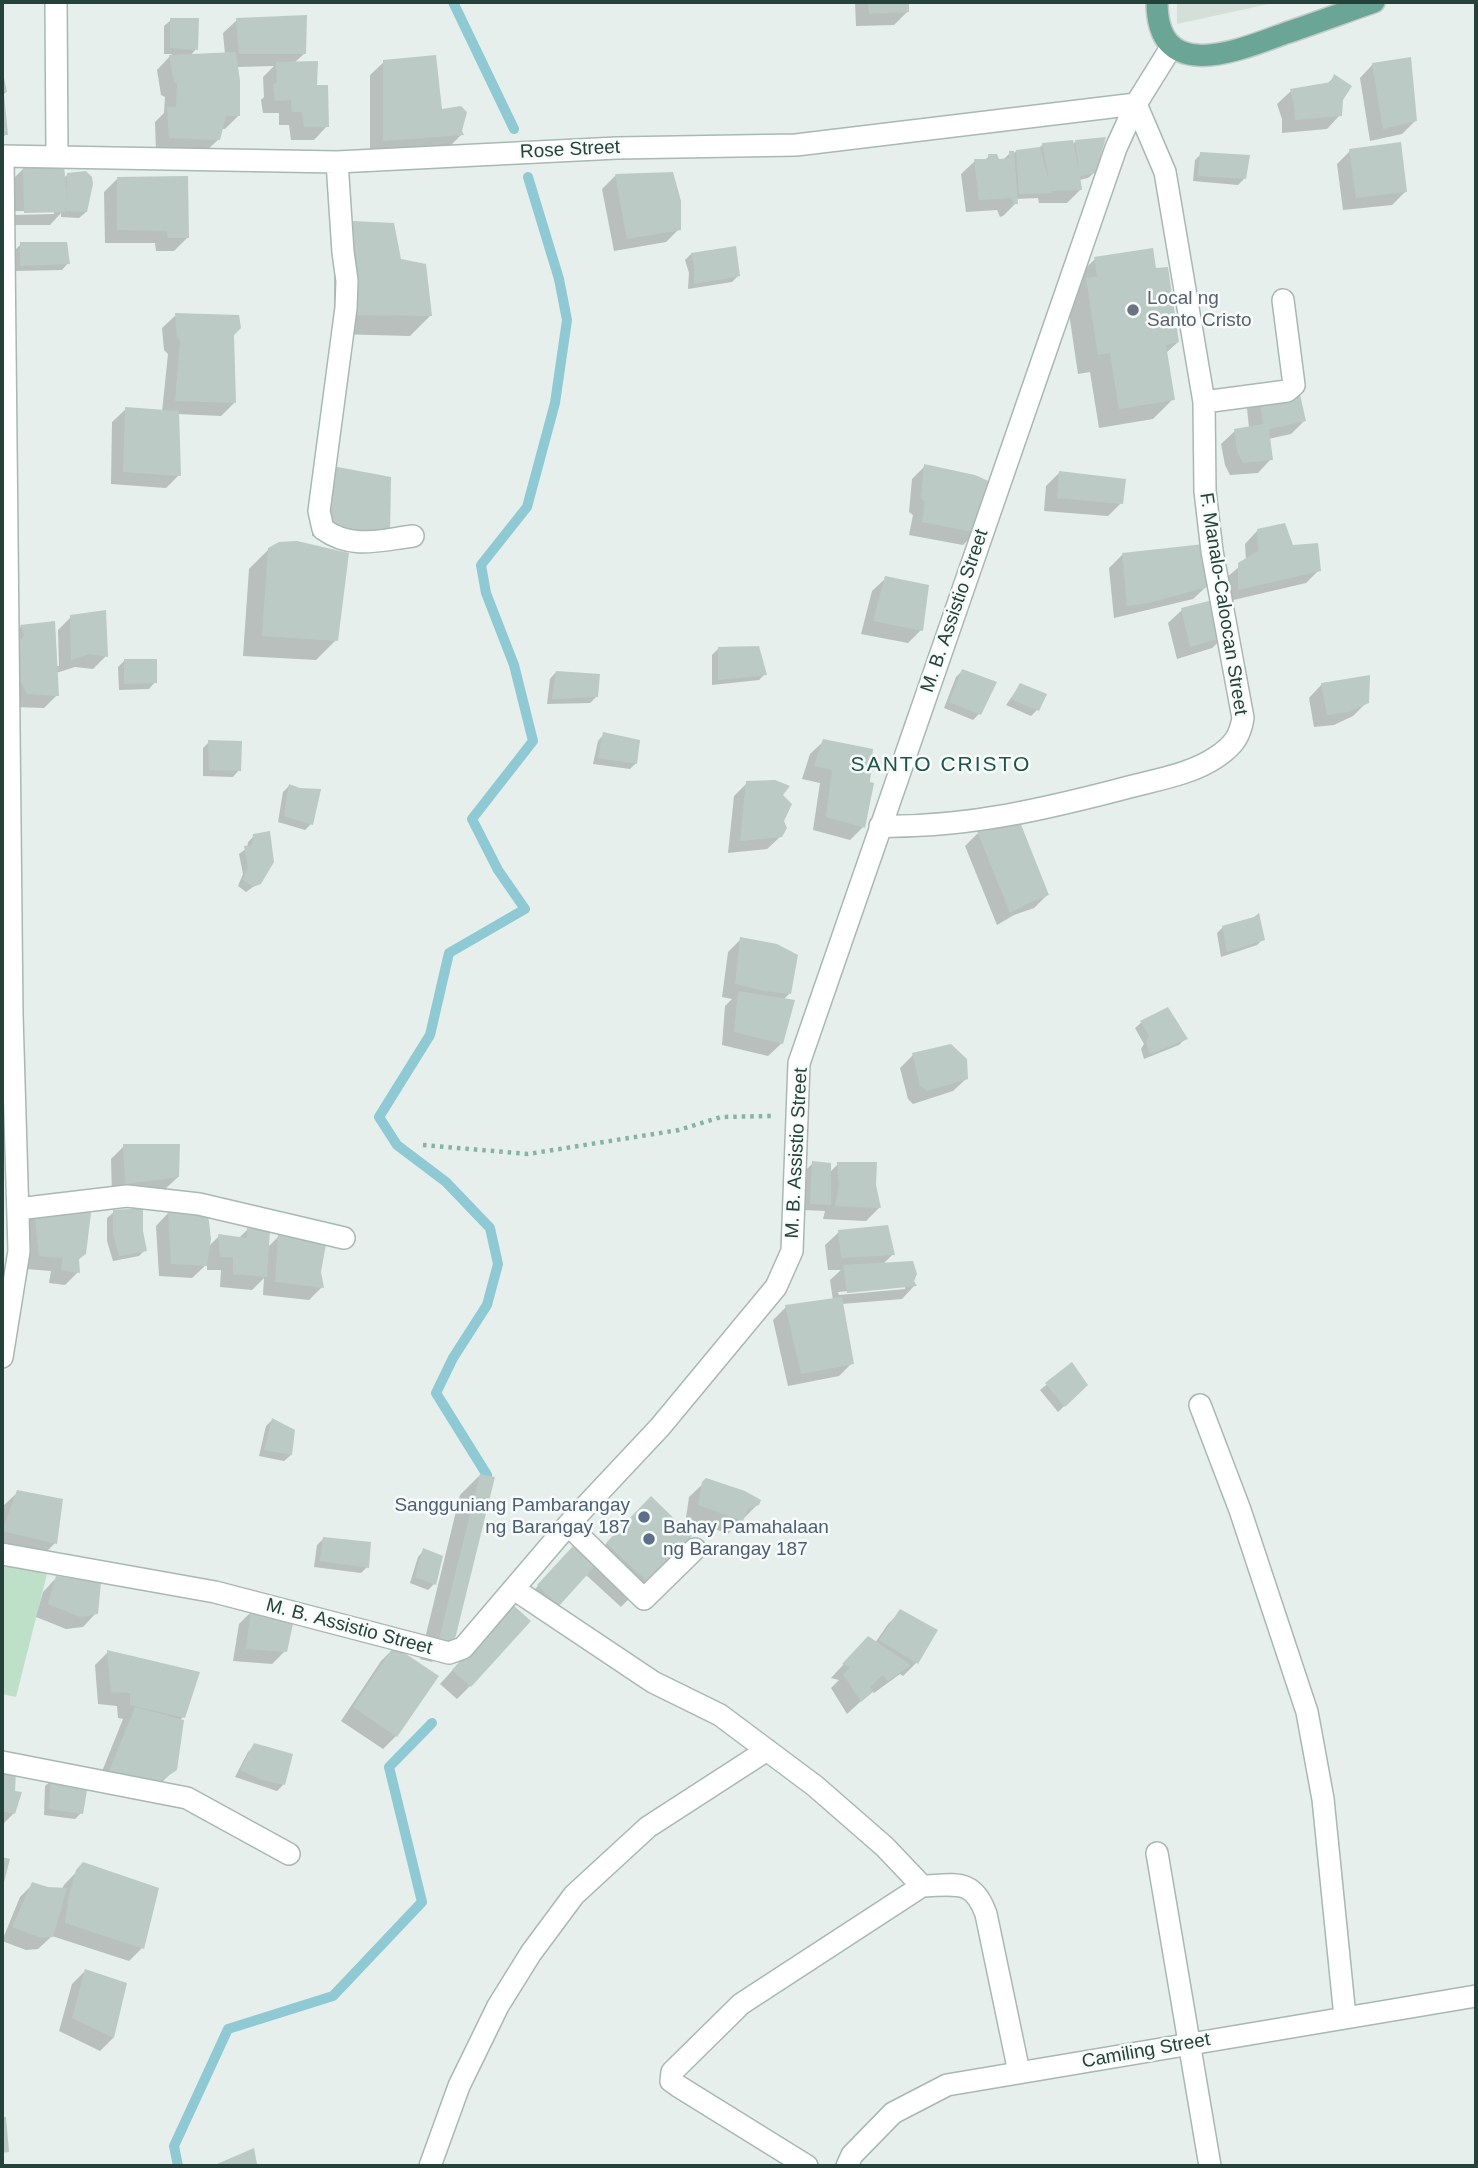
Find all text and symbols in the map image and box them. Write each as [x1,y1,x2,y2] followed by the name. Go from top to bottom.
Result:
[519,136,621,164] street label: Rose Street
[1147,288,1252,332] place label: Local ng Santo Cristo
[1125,302,1141,318] marker: Local ng Santo Cristo
[1194,491,1252,717] street label: F. Manalo-Caloocan Street
[916,526,994,696] street label: M. B. Assistio Street
[852,752,1030,778] district label: SANTO CRISTO
[781,1067,813,1239] street label: M. B. Assistio Street
[394,1495,630,1539] place label: Sangguniang Pambarangay ng Barangay 187
[636,1509,652,1525] marker: Sangguniang Pambarangay ng Barangay 187
[663,1517,829,1561] place label: Bahay Pamahalaan ng Barangay 187
[641,1531,657,1547] marker: Bahay Pamahalaan ng Barangay 187
[263,1594,435,1660] street label: M. B. Assistio Street
[1080,2028,1212,2074] street label: Camiling Street

